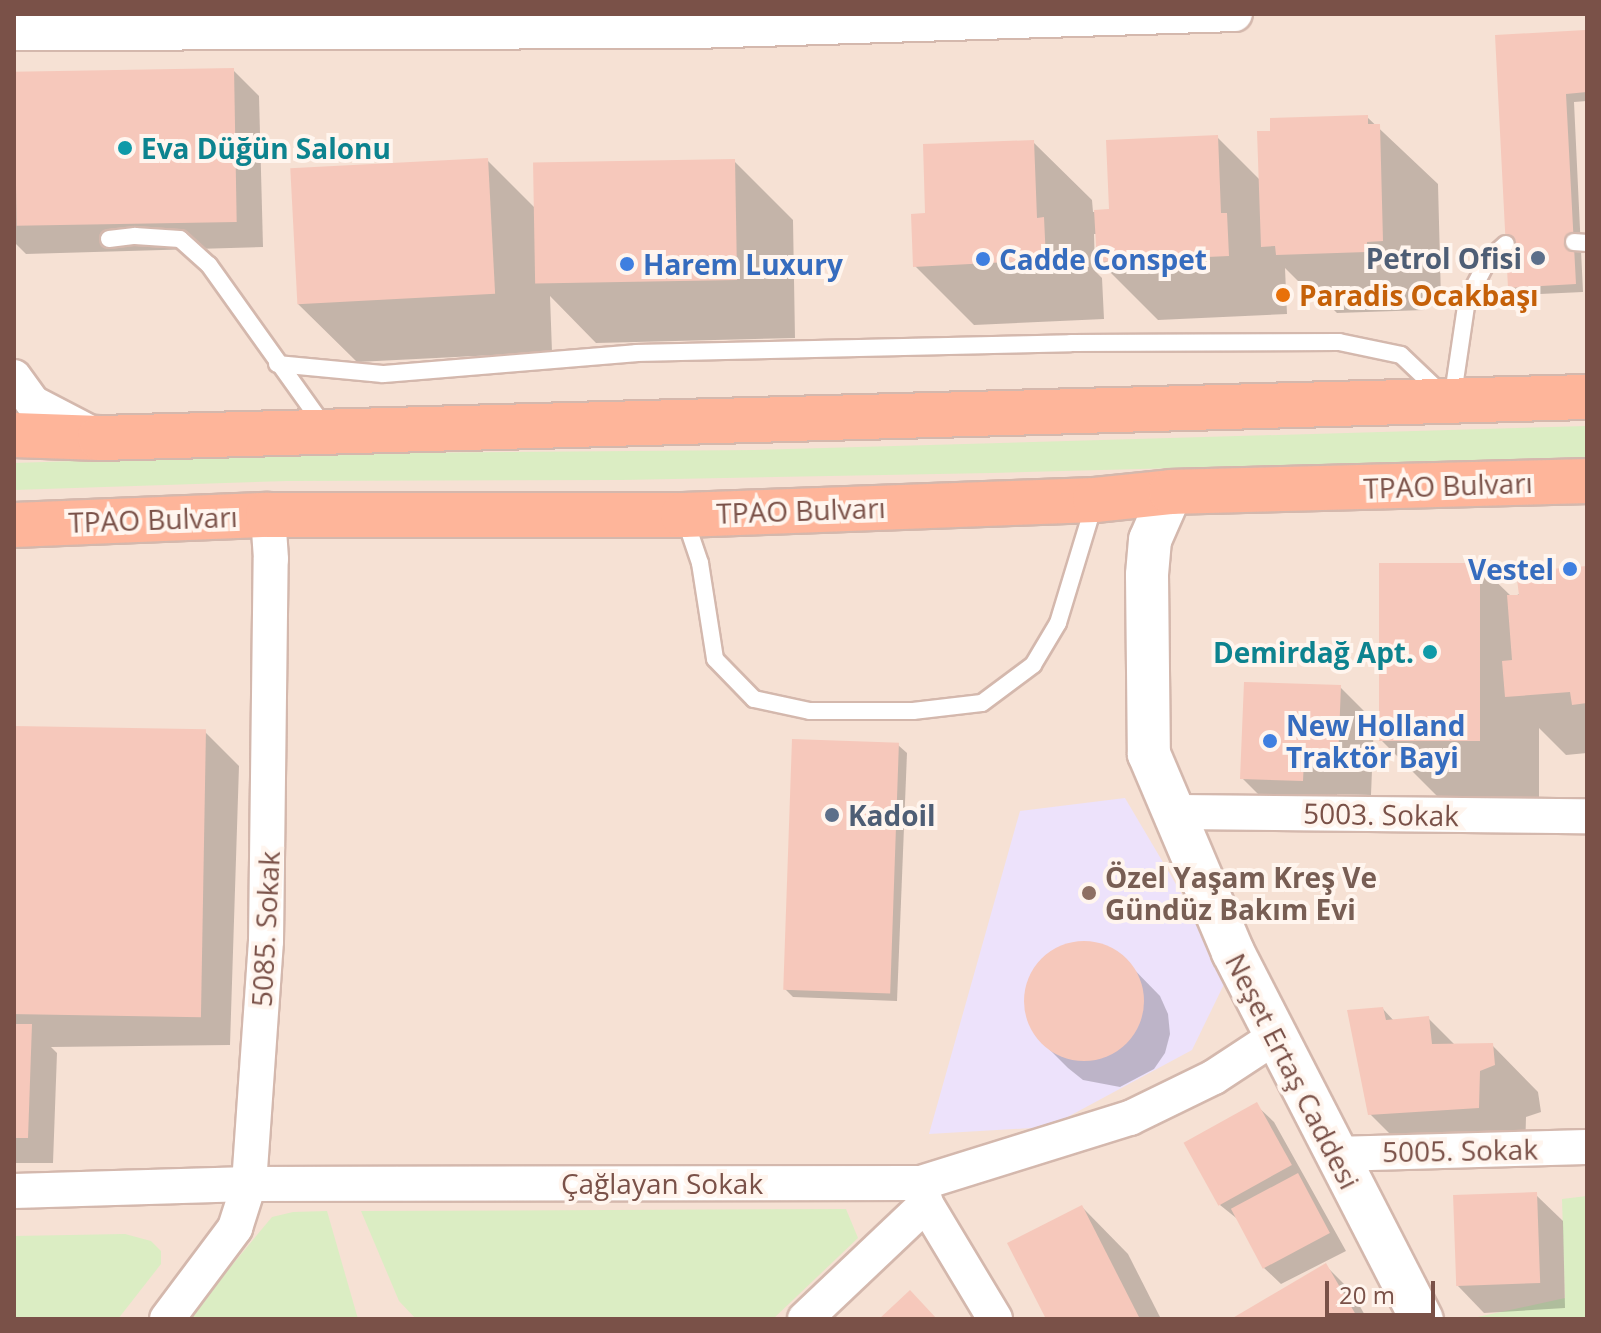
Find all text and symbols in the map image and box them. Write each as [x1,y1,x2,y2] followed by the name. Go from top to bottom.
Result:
[141,131,391,165] place label: Eva Düğün Salonu
[116,139,134,157] marker: Eva Düğün Salonu
[1366,241,1522,275] place label: Petrol Ofisi
[999,242,1207,276] place label: Cadde Conspet
[643,247,843,281] place label: Harem Luxury
[1529,249,1547,267] marker: Petrol Ofisi
[974,250,992,268] marker: Cadde Conspet
[618,255,636,273] marker: Harem Luxury
[1299,278,1539,312] place label: Paradis Ocakbaşı
[1274,286,1292,304] marker: Paradis Ocakbaşı
[1363,465,1533,505] street label: TPAO Bulvarı
[716,490,886,530] street label: TPAO Bulvarı
[68,499,238,539] street label: TPAO Bulvarı
[1468,552,1554,586] place label: Vestel
[1561,560,1579,578] marker: Vestel
[1213,635,1414,669] place label: Demirdağ Apt.
[1421,643,1439,661] marker: Demirdağ Apt.
[1286,708,1465,774] place label: New Holland Traktör Bayi
[1261,732,1279,750] marker: New Holland Traktör Bayi
[1303,796,1459,832] street label: 5003. Sokak
[848,798,936,832] place label: Kadoil
[823,806,841,824] marker: Kadoil
[244,850,286,1008] street label: 5085. Sokak
[1105,860,1377,926] place label: Özel Yaşam Kreş Ve Gündüz Bakım Evi
[1080,884,1098,902] marker: Özel Yaşam Kreş Ve Gündüz Bakım Evi
[1219,948,1367,1194] street label: Neşet Ertaş Caddesi
[1382,1132,1538,1168] street label: 5005. Sokak
[561,1166,763,1200] street label: Çağlayan Sokak
[1329,1265,1439,1315] scale bar
[1339,1278,1395,1311] text: 20 m

